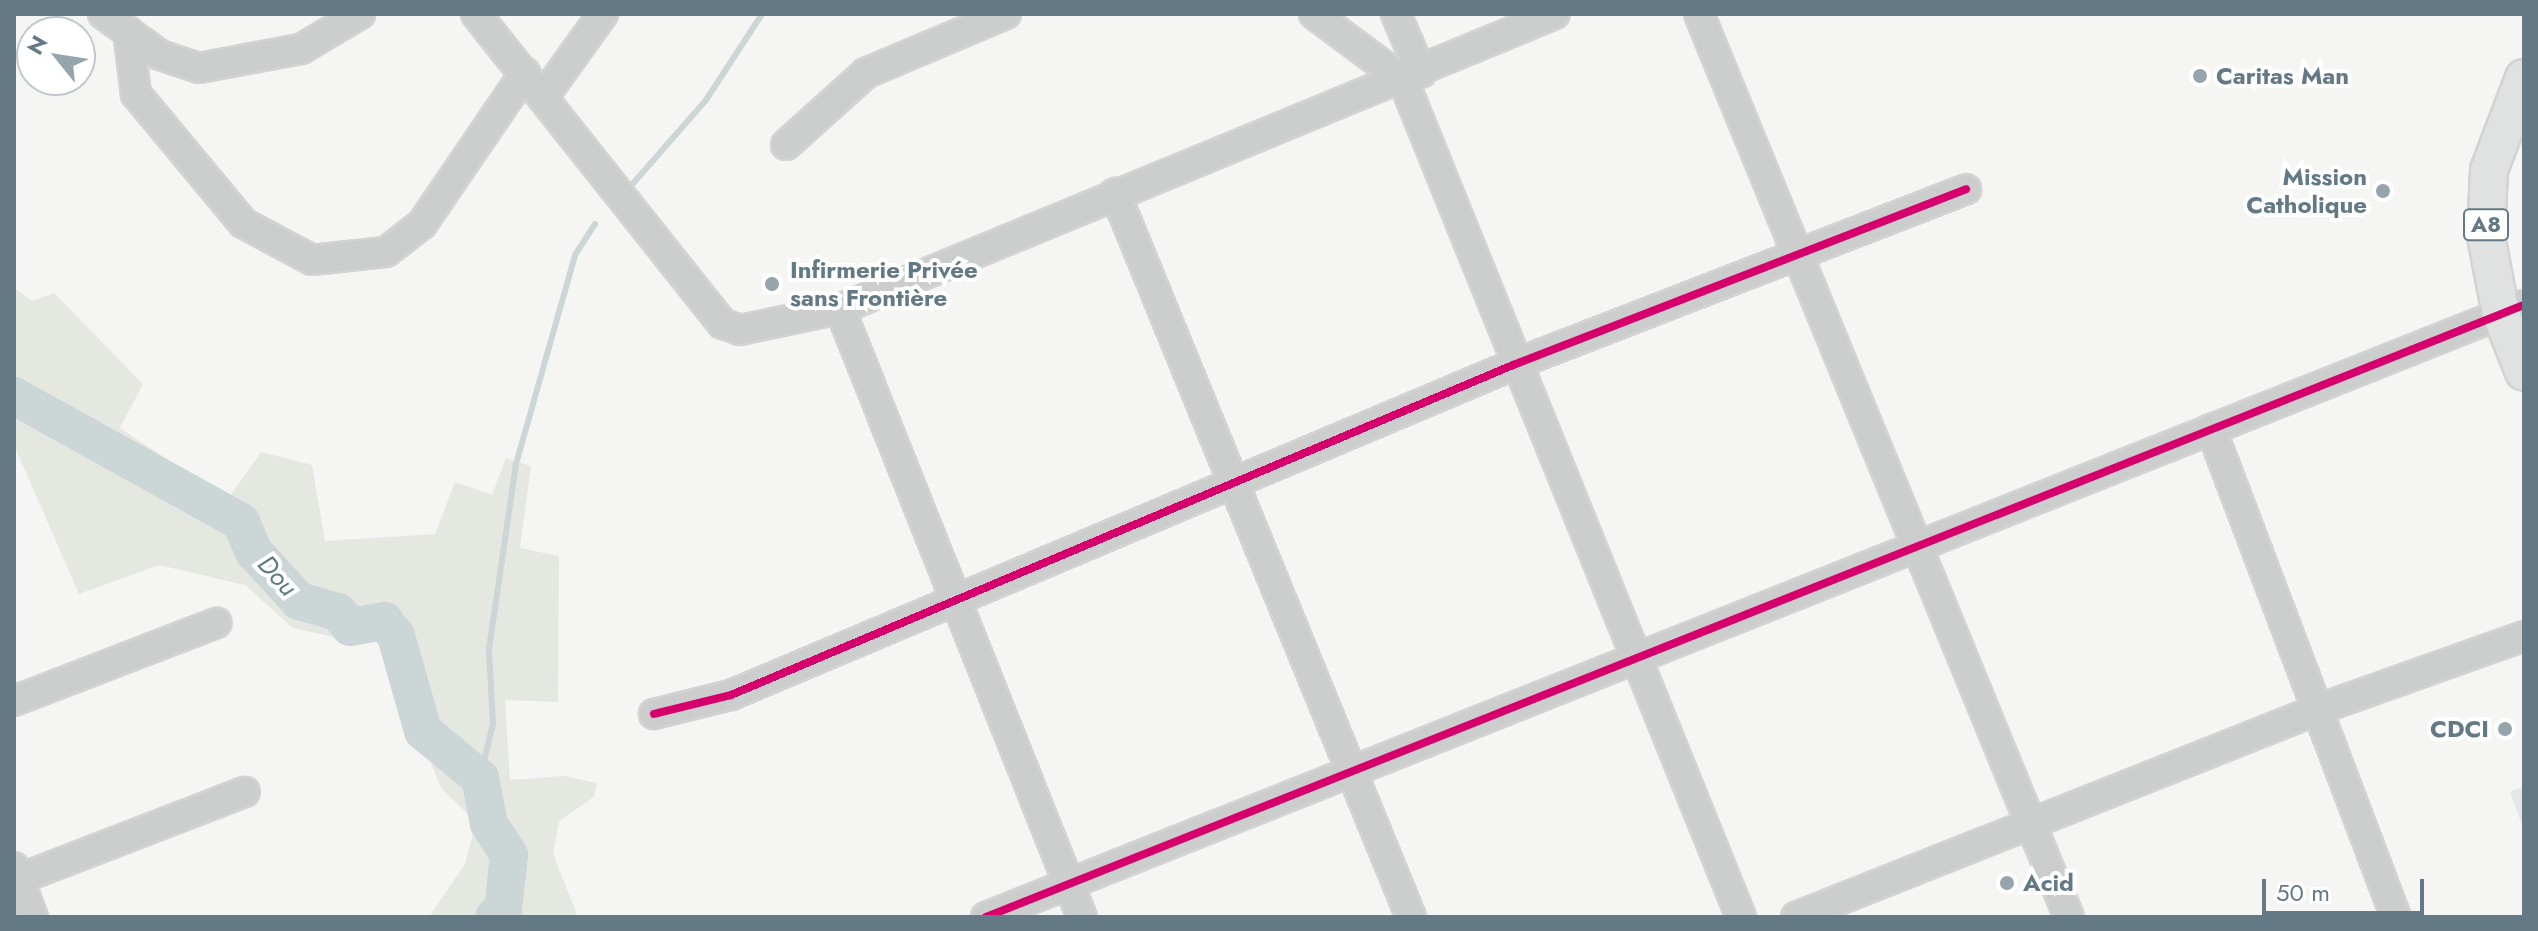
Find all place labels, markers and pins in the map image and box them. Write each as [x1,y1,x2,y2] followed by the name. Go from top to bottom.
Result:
[2216,62,2349,90] place label: Caritas Man
[2191,67,2209,85] marker: Caritas Man
[2246,163,2367,219] place label: Mission Catholique
[2374,182,2392,200] marker: Mission Catholique
[790,256,978,312] place label: Infirmerie Privée sans Frontière
[761,273,783,295] marker: Infirmerie Privée sans Frontière
[2430,715,2489,743] place label: CDCI
[2496,720,2514,738] marker: CDCI
[2023,869,2074,897] place label: Acid
[1998,874,2016,892] marker: Acid

